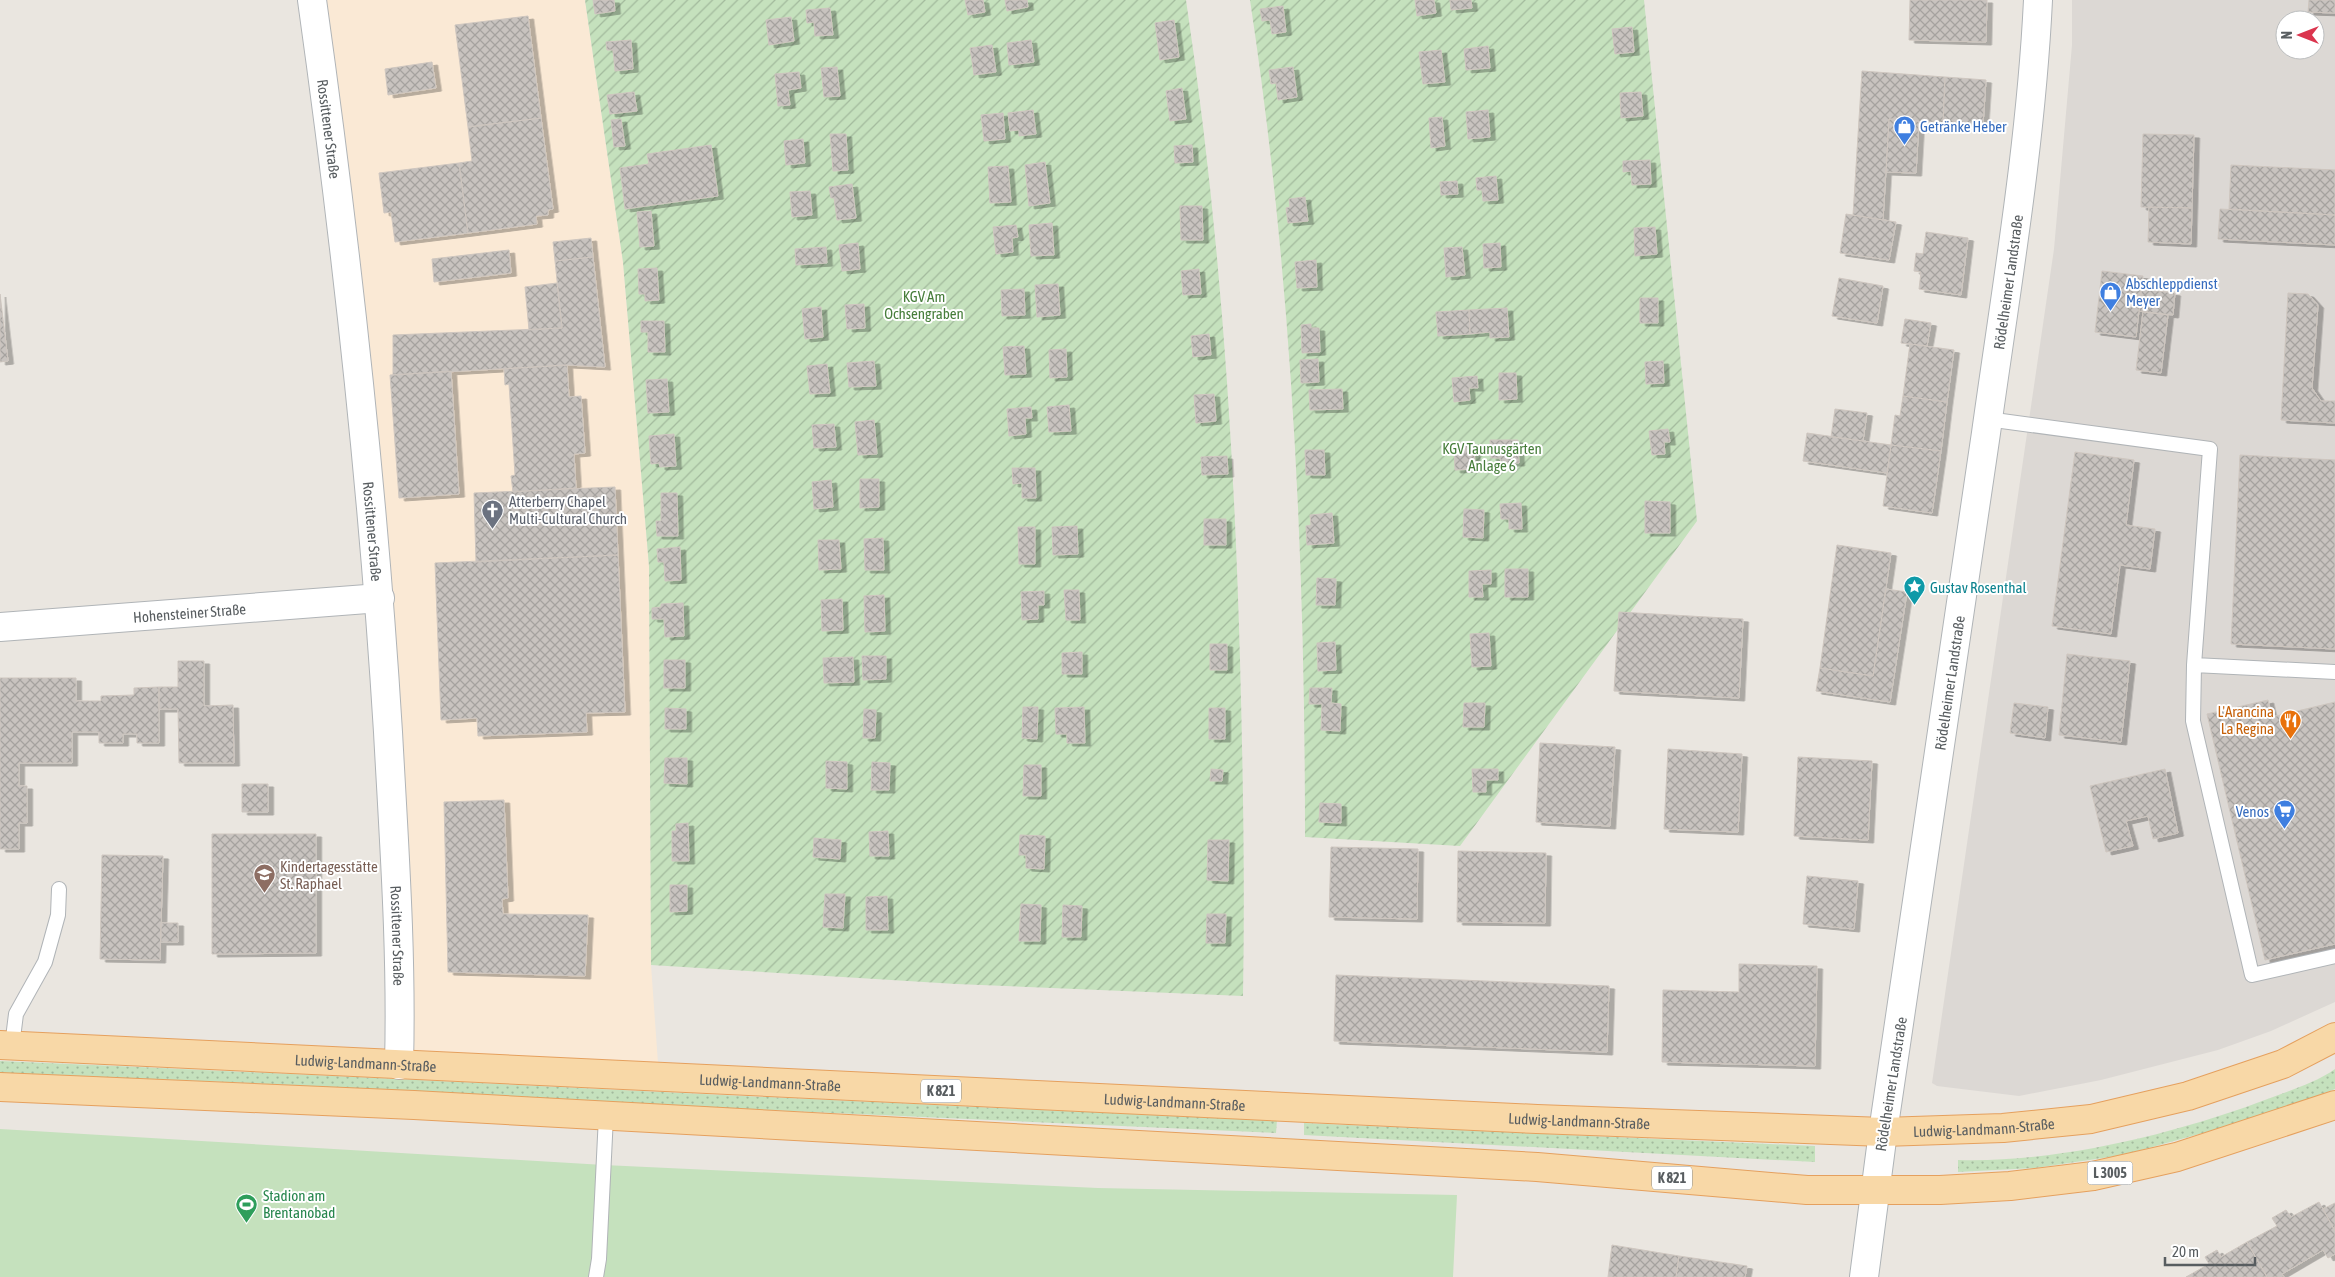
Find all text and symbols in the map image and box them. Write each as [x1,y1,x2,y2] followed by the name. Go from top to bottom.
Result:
[2275,10,2325,60] north arrow
[2279,31,2295,39] text: N
[314,78,344,180] street label: Rossittener Straße
[1892,114,1916,145] shop icon: Getränke Heber
[1920,118,2007,135] place label: Getränke Heber
[1990,213,2026,351] street label: Rödelheimer Landstraße
[2126,275,2218,309] place label: Abschleppdienst Meyer
[2098,280,2122,311] shop icon: Abschleppdienst Meyer
[884,288,964,322] park label: KGV Am Ochsengraben
[1442,440,1542,474] park label: KGV Taunusgärten Anlage 6
[360,481,386,582] street label: Rossittener Straße
[509,493,627,527] place label: Atterberry Chapel Multi-Cultural Church
[481,498,505,529] church icon: Atterberry Chapel Multi-Cultural Church
[1902,575,1926,606] place icon: Gustav Rosenthal
[1930,579,2027,596] place label: Gustav Rosenthal
[132,600,247,625] street label: Hohensteiner Straße
[1931,614,1968,751] street label: Rödelheimer Landstraße
[2218,703,2274,737] place label: L'Arancina La Regina
[2278,708,2302,739] restaurant icon: L'Arancina La Regina
[2273,799,2297,830] supermarket icon: Venos
[2236,803,2269,820] place label: Venos
[280,858,378,892] place label: Kindertagesstätte St. Raphael
[252,863,276,894] school or university icon: Kindertagesstätte St. Raphael
[388,885,408,986] street label: Rossittener Straße
[1872,1015,1910,1152] street label: Rödelheimer Landstraße
[294,1051,437,1075] street label: Ludwig-Landmann-Straße
[699,1070,842,1094] street label: Ludwig-Landmann-Straße
[921,1080,961,1102] road number: K 821
[1103,1090,1246,1113] street label: Ludwig-Landmann-Straße
[1508,1109,1651,1132] street label: Ludwig-Landmann-Straße
[1913,1114,2056,1139] street label: Ludwig-Landmann-Straße
[2088,1162,2132,1184] road number: L 3005
[1652,1166,1692,1190] road number: K 821
[263,1187,335,1221] place label: Stadion am Brentanobad
[235,1192,259,1223] sports icon: Stadion am Brentanobad
[2165,1234,2255,1266] scale bar
[2172,1243,2199,1260] text: 20 m

